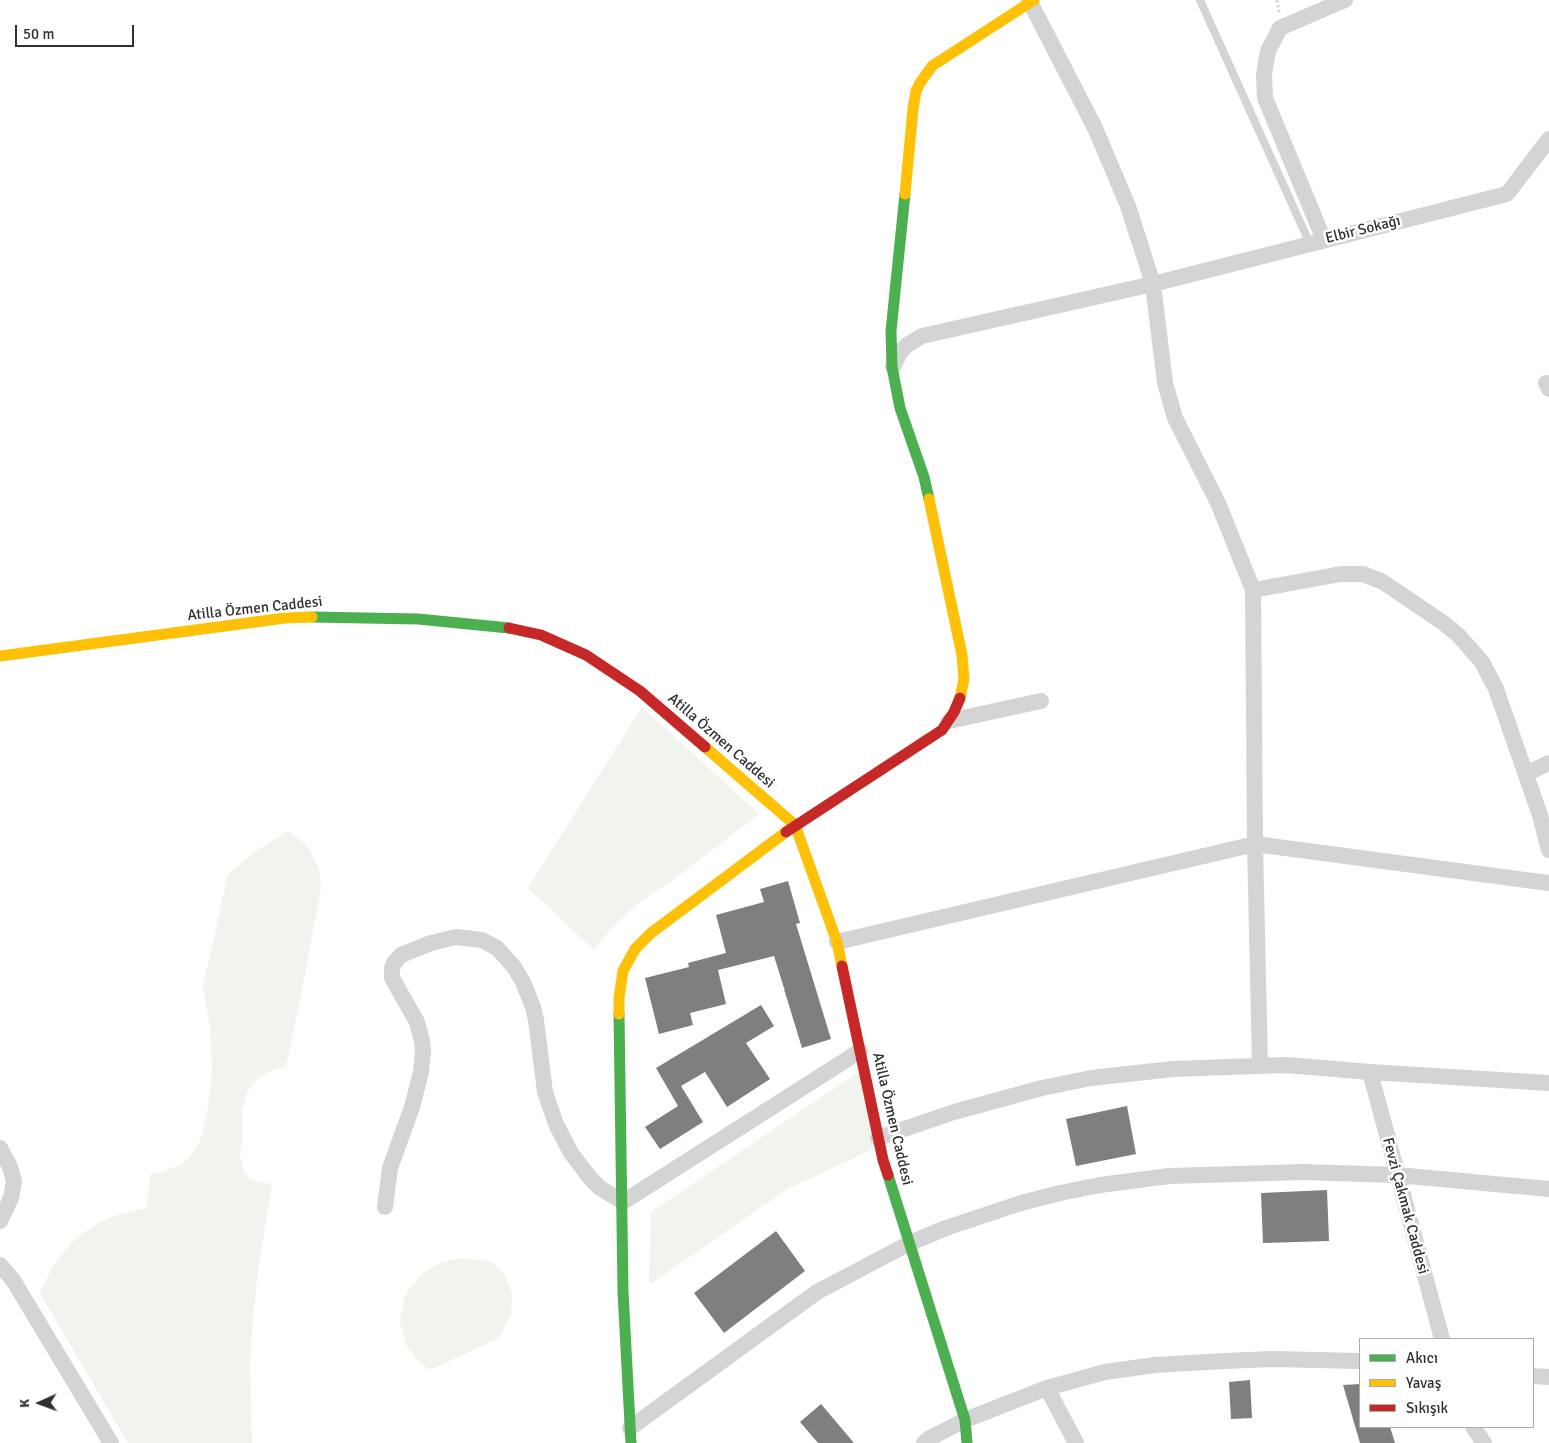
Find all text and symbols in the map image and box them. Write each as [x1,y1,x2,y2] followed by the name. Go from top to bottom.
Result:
[18,15,136,47] scale bar
[23,25,54,43] text: 50 m
[1324,212,1402,248] street label: Elbir Sokağı
[187,593,323,625] street label: Atilla Özmen Caddesi
[664,690,778,792] street label: Atilla Özmen Caddesi
[868,1051,916,1187] street label: Atilla Özmen Caddesi
[1378,1136,1432,1276] street label: Fevzi Çakmak Caddesi
[1359,1338,1534,1428] legend
[1406,1349,1438,1367] text: Akıcı
[1406,1374,1441,1392] text: Yavaş
[15,1378,65,1428] north arrow
[16,1399,33,1408] text: K
[1406,1399,1448,1417] text: Sıkışık

